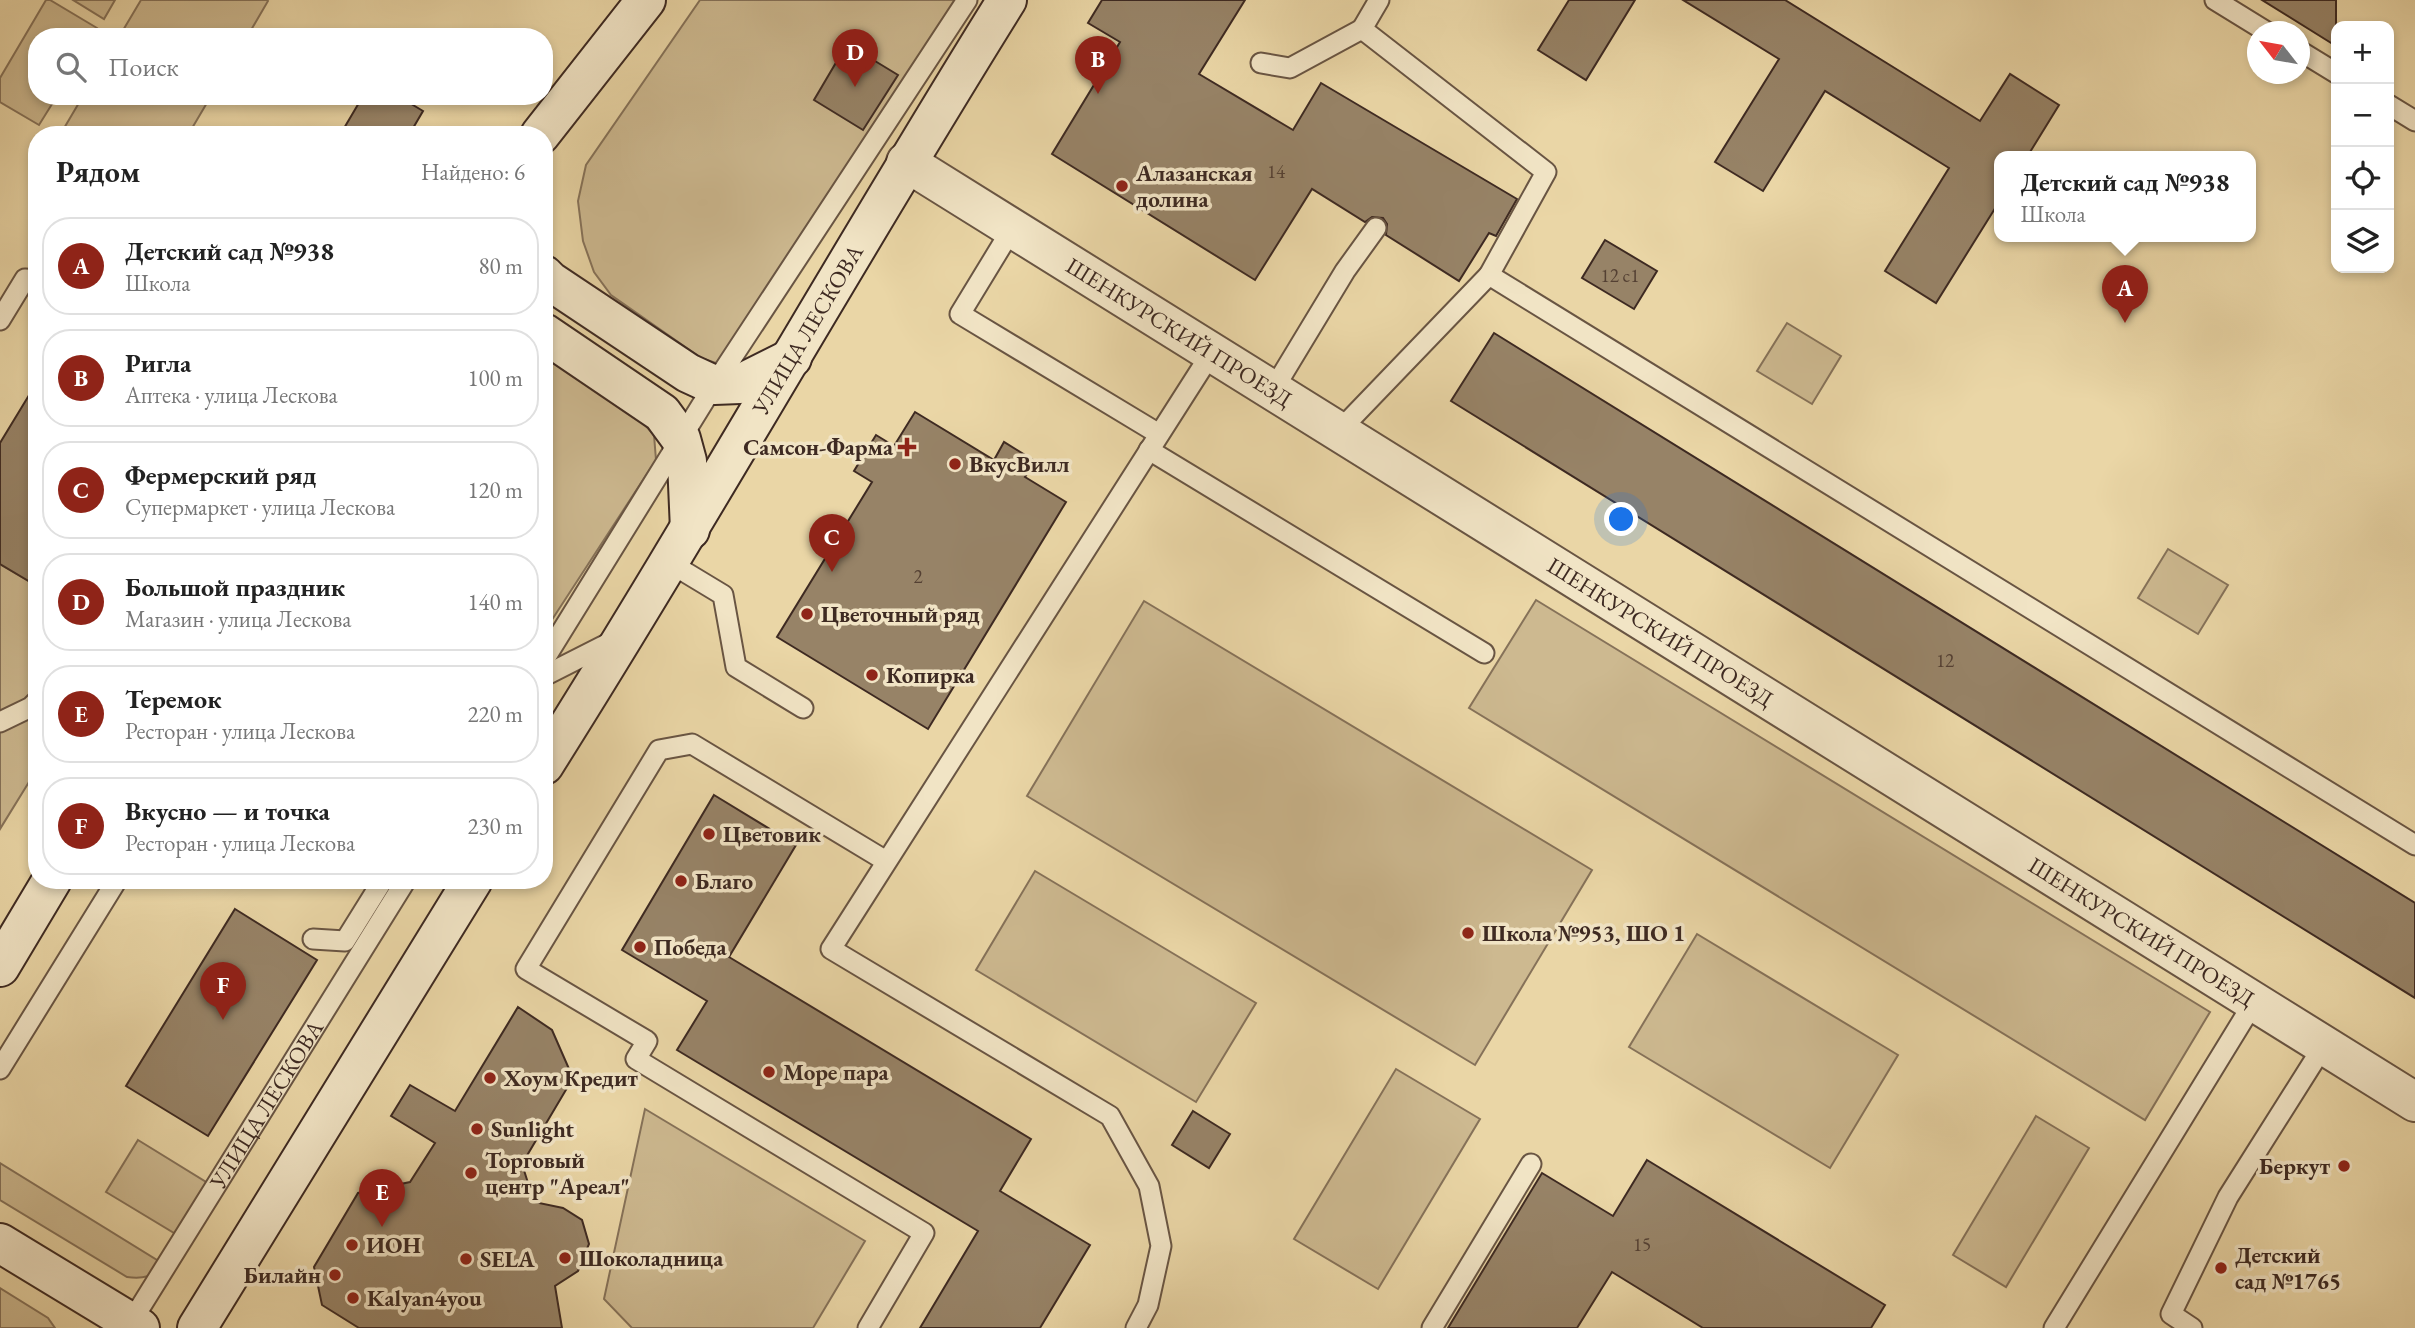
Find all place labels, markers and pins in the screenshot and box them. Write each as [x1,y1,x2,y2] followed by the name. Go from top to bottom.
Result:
[832,29,878,87] pin: D
[1075,36,1121,94] pin: B
[1135,158,1253,214] place label: Алазанская долина
[1114,178,1130,194] marker: Алазанская долина
[2102,265,2148,323] pin: A
[743,432,894,462] place label: Самсон-Фарма
[899,439,915,455] marker: Самсон-Фарма
[969,449,1070,479] place label: ВкусВилл
[947,456,963,472] marker: ВкусВилл
[809,514,855,572] pin: C
[821,599,980,629] place label: Цветочный ряд
[799,606,815,622] marker: Цветочный ряд
[886,660,976,690] place label: Копирка
[864,667,880,683] marker: Копирка
[723,819,821,849] place label: Цветовик
[701,826,717,842] marker: Цветовик
[695,866,753,896] place label: Благо
[673,873,689,889] marker: Благо
[1482,918,1685,948] place label: Школа №953, ШО 1
[1460,925,1476,941] marker: Школа №953, ШО 1
[654,932,727,962] place label: Победа
[632,939,648,955] marker: Победа
[200,962,246,1020] pin: F
[783,1057,890,1087] place label: Море пара
[503,1063,639,1093] place label: Хоум Кредит
[761,1064,777,1080] marker: Море пара
[482,1070,498,1086] marker: Хоум Кредит
[491,1114,574,1144] place label: Sunlight
[469,1121,485,1137] marker: Sunlight
[485,1145,630,1201] place label: Торговый центр "Ареал"
[2259,1151,2331,1181] place label: Беркут
[2336,1158,2352,1174] marker: Беркут
[463,1165,479,1181] marker: Торговый центр "Ареал"
[359,1169,405,1227] pin: E
[366,1230,421,1260] place label: ИОН
[344,1237,360,1253] marker: ИОН
[2235,1240,2341,1296] place label: Детский сад №1765
[579,1243,724,1273] place label: Шоколадница
[480,1244,535,1274] place label: SELA
[557,1250,573,1266] marker: Шоколадница
[458,1251,474,1267] marker: SELA
[243,1260,321,1290] place label: Билайн
[2213,1260,2229,1276] marker: Детский сад №1765
[327,1267,343,1283] marker: Билайн
[367,1283,482,1313] place label: Kalyan4you
[345,1290,361,1306] marker: Kalyan4you

